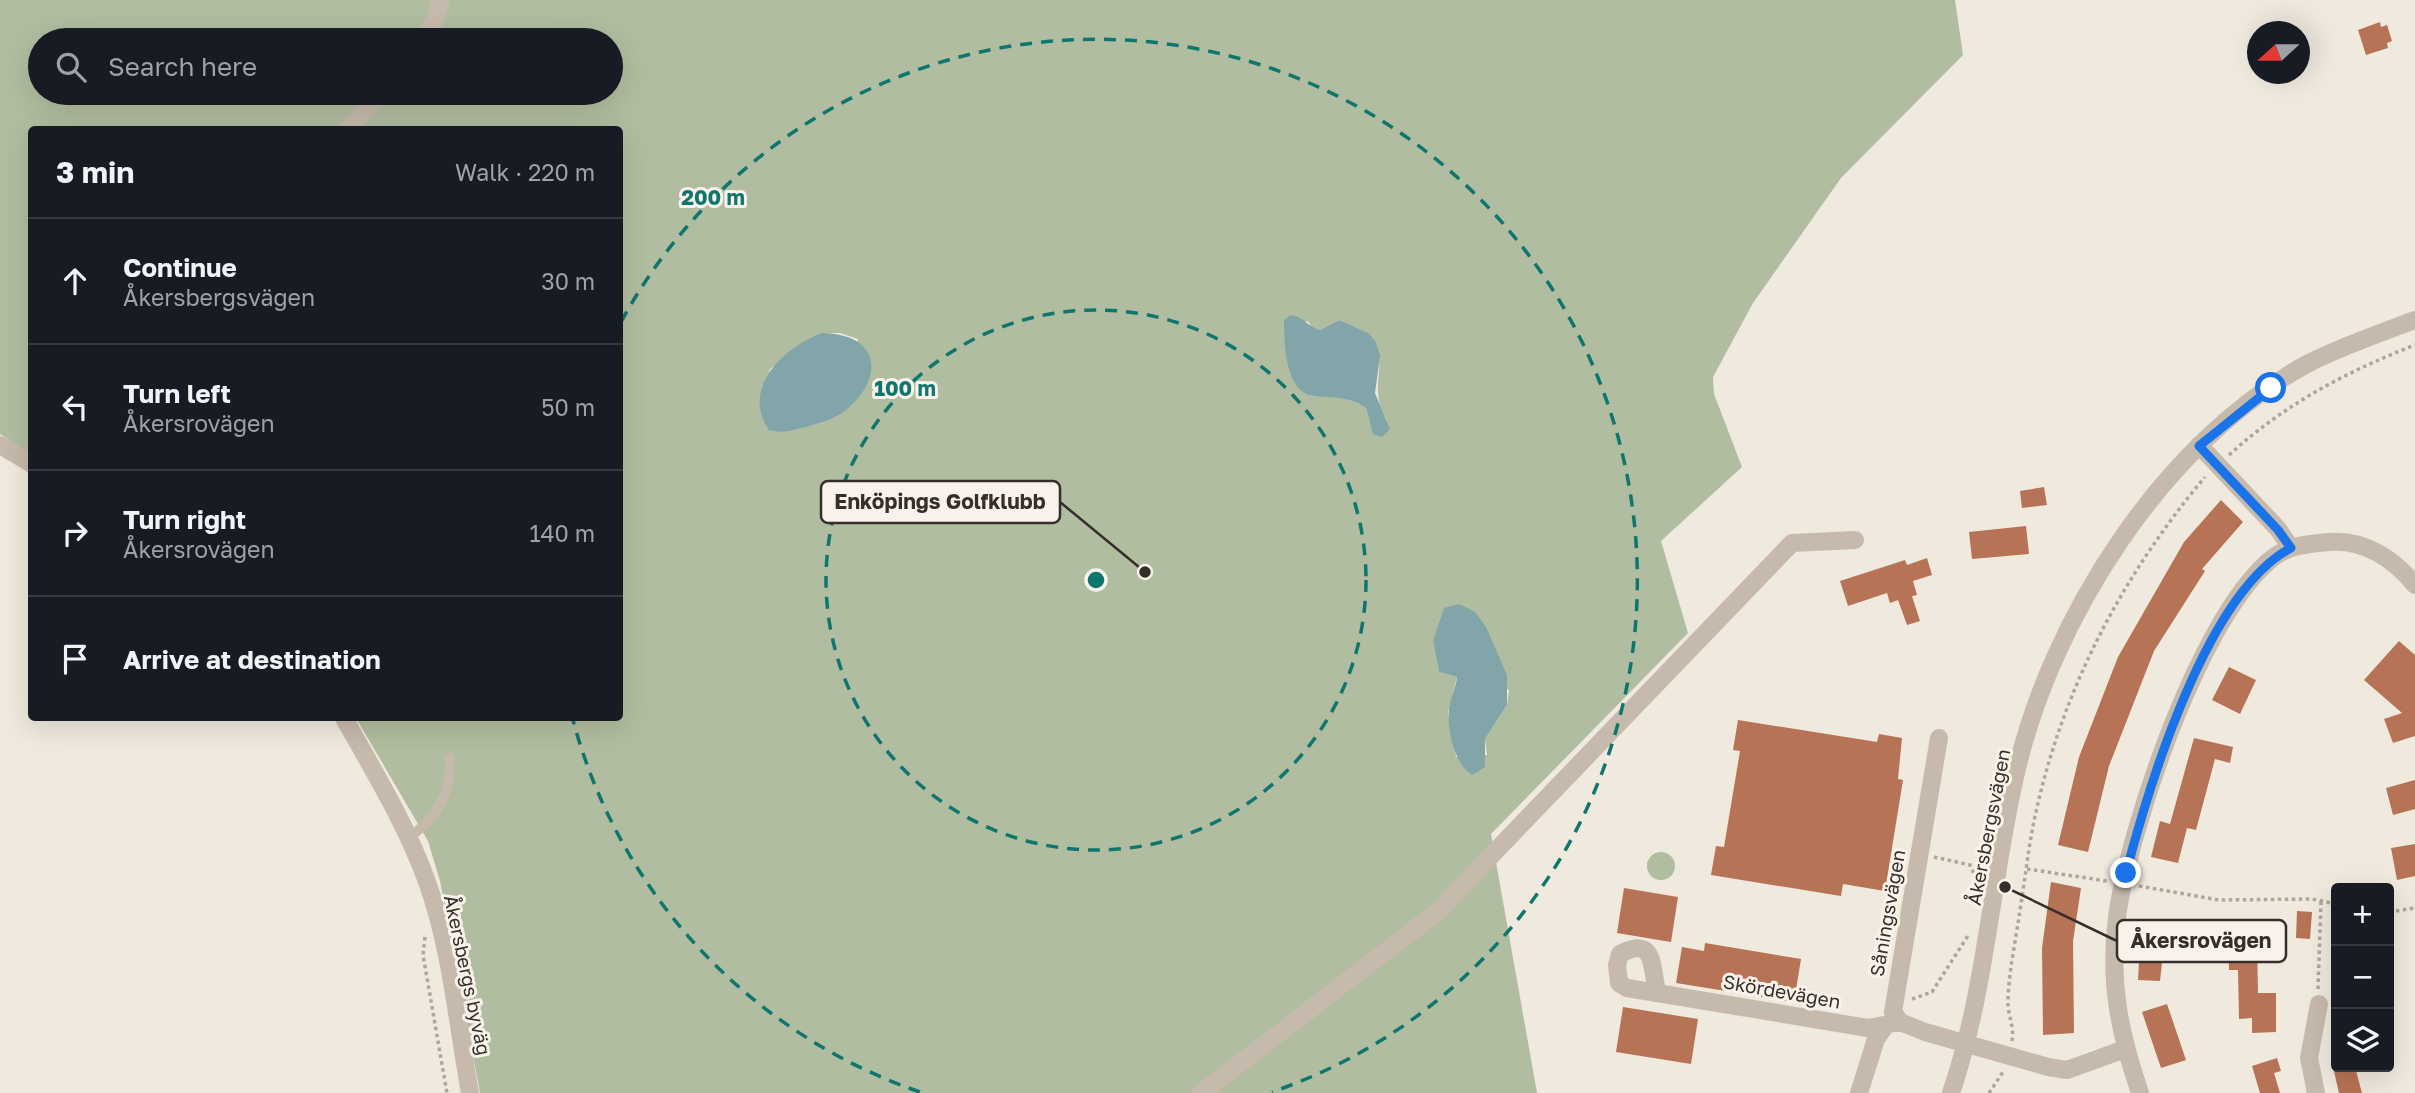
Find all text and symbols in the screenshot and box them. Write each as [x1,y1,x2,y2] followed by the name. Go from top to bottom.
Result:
[2247,21,2310,84] north arrow
[28,28,623,105] search box
[52,48,90,86] icon: search
[108,51,257,82] text: Search here
[56,154,134,190] text: 3 min
[455,158,595,186] text: Walk · 220 m
[681,184,745,210] text: 200 m
[123,252,237,283] text: Continue
[56,262,94,300] icon: ahead
[541,267,595,295] text: 30 m
[123,283,315,311] text: Åkersbergsvägen
[2255,372,2286,403] route start
[874,375,936,401] text: 100 m
[123,378,231,409] text: Turn left
[56,388,94,426] icon: left
[541,393,595,421] text: 50 m
[123,409,275,437] text: Åkersrovägen
[821,481,1060,523] callout: Enköpings Golfklubb
[834,488,1046,514] text: Enköpings Golfklubb
[123,504,246,535] text: Turn right
[56,514,94,552] icon: right
[529,519,595,547] text: 140 m
[123,535,275,563] text: Åkersrovägen
[1084,568,1108,592] centre of rings
[56,640,94,678] icon: arrive
[123,644,381,675] text: Arrive at destination
[1962,747,2014,907] street label: Åkersbergsvägen
[1865,848,1909,978] street label: Såningsvägen
[2110,857,2141,888] route end
[2331,883,2394,1072] map controls
[2331,883,2394,946] button: +
[440,893,496,1057] street label: Åkersbergs byväg
[2117,920,2286,962] callout: Åkersrovägen
[2130,927,2272,953] text: Åkersrovägen
[2331,946,2394,1009] button: −
[1721,969,1843,1013] street label: Skördevägen
[2331,1009,2394,1072] button: layers

